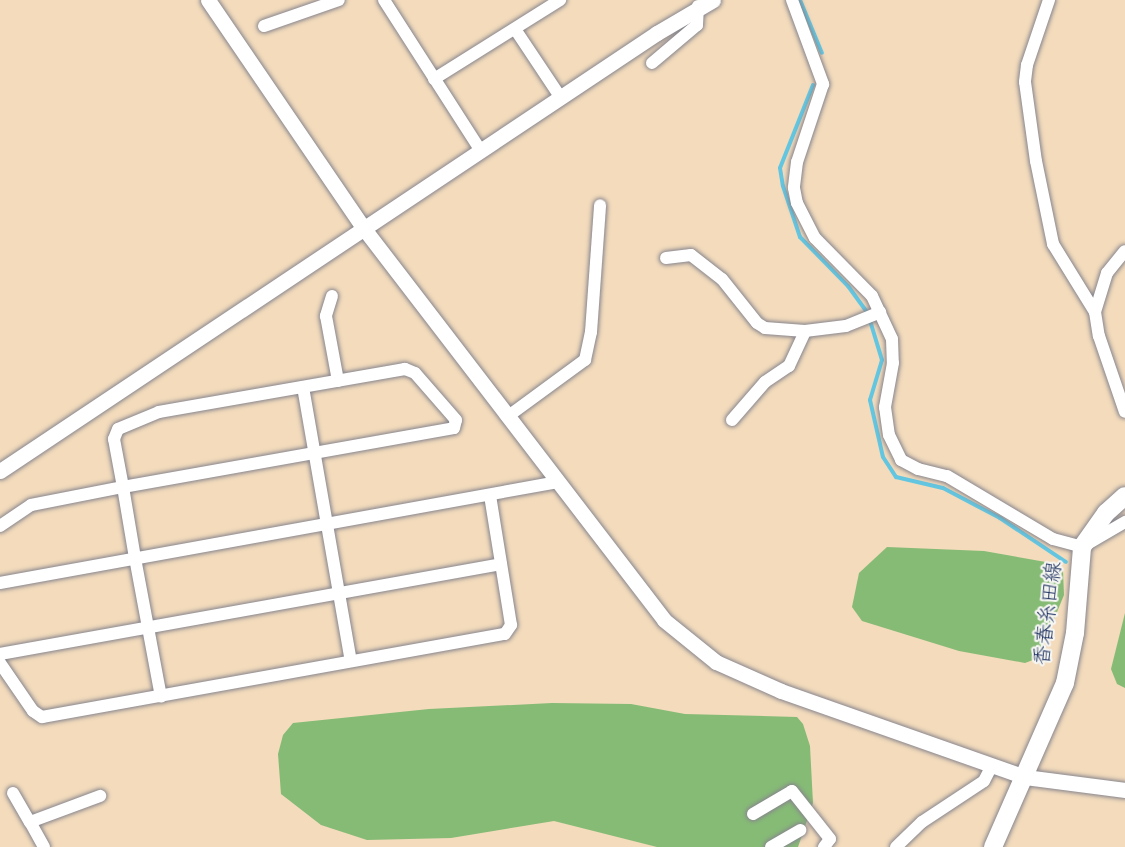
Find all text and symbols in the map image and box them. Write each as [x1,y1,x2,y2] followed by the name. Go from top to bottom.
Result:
[1032,560,1070,668] street label: 香春糸田線

